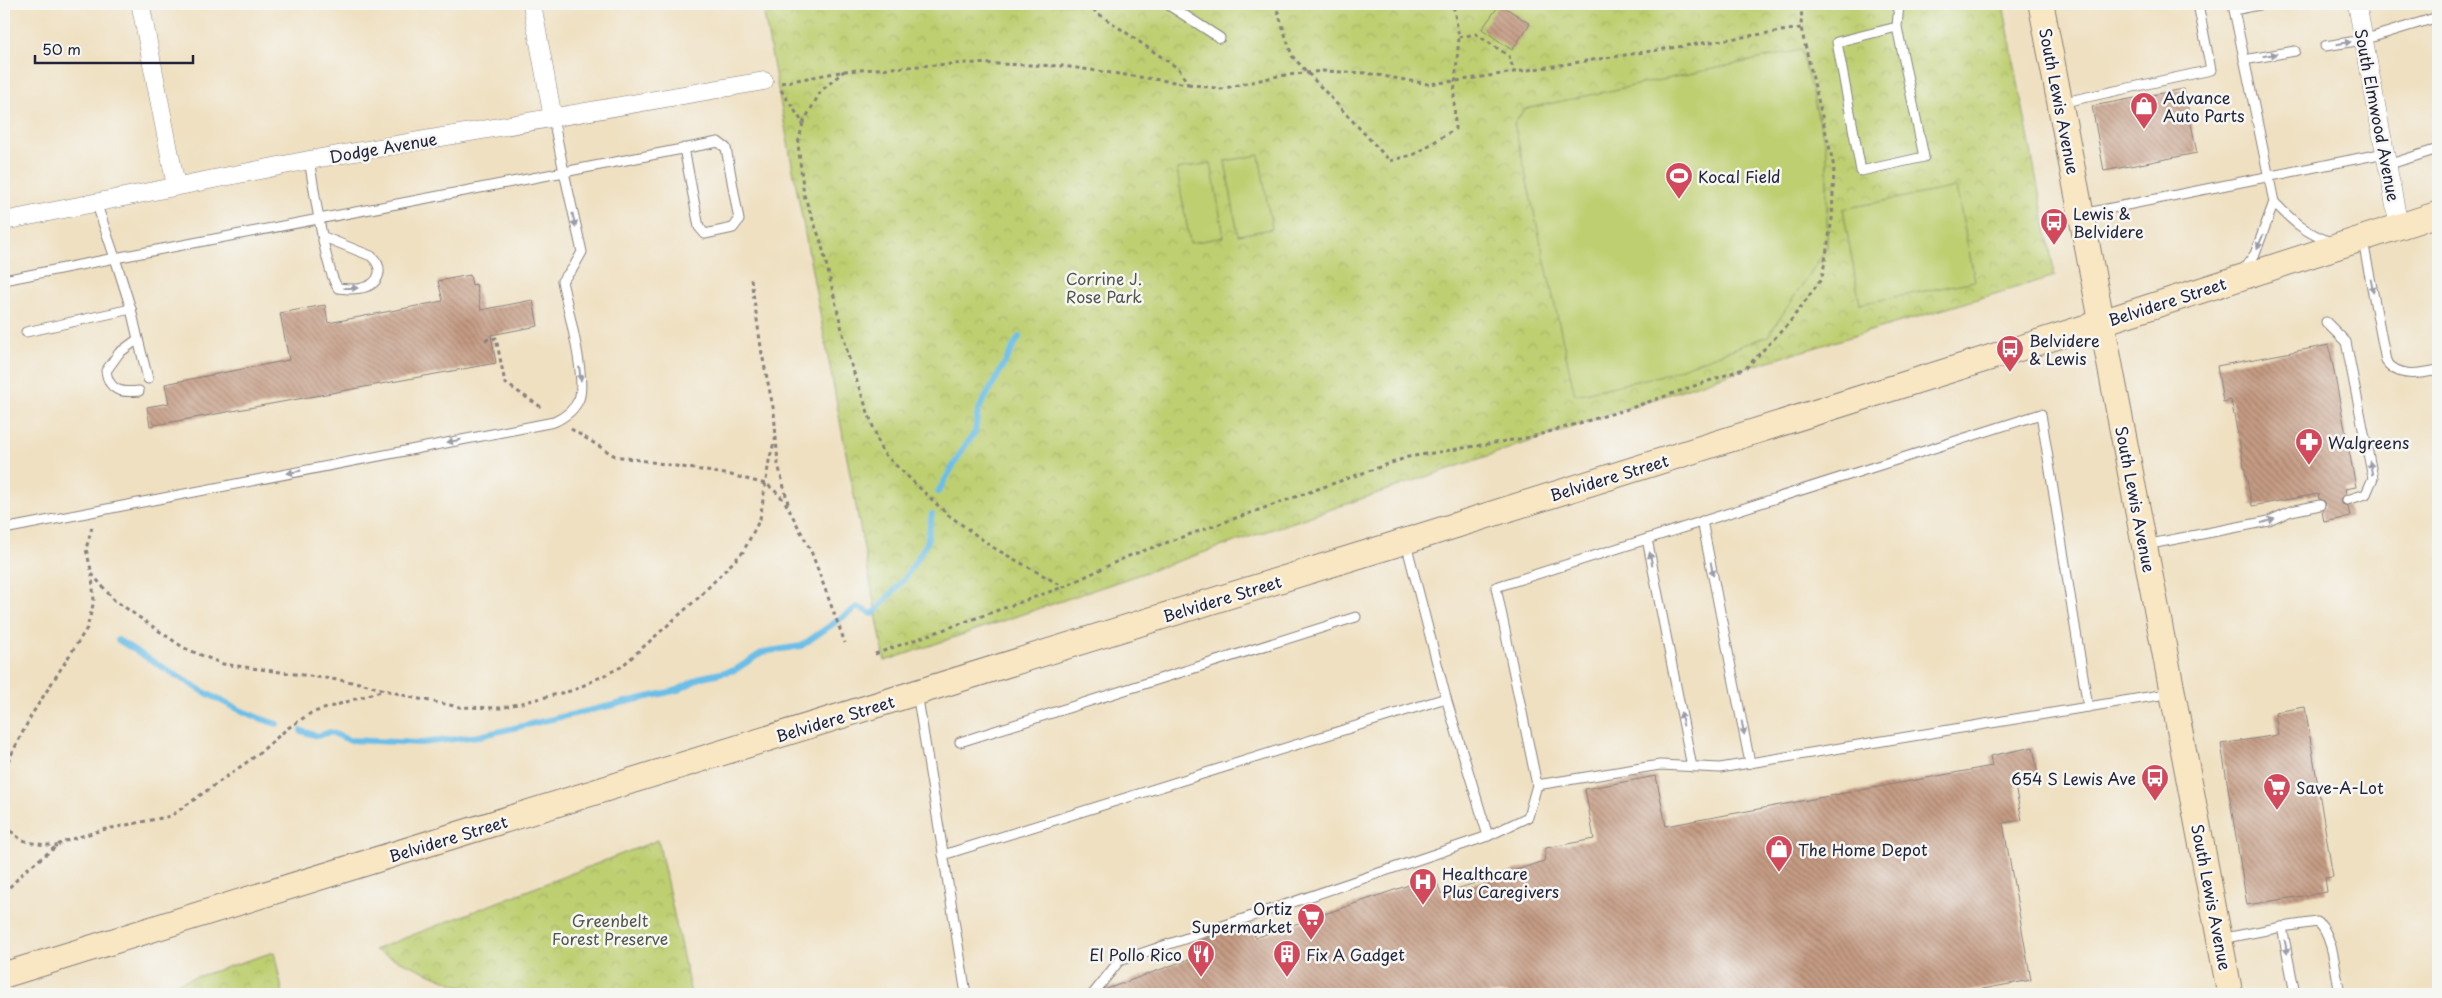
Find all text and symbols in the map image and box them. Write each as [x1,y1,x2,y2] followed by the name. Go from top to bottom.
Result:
[2034,26,2086,176] street label: South Lewis Avenue
[2349,27,2407,204] street label: South Elmwood Avenue
[35,32,192,64] scale bar
[42,37,81,60] text: 50 m
[2337,38,2353,46] one-way arrow
[2262,51,2278,59] one-way arrow
[2163,85,2245,127] place label: Advance Auto Parts
[2129,91,2159,130] shop icon: Advance Auto Parts
[327,126,439,168] street label: Dodge Avenue
[1664,161,1694,200] sports icon: Kocal Field
[1698,164,1780,188] place label: Kocal Field
[2073,201,2144,243] place label: Lewis & Belvidere
[2039,207,2069,246] bus stop icon: Lewis & Belvidere
[571,212,579,228] one-way arrow
[2255,235,2263,249] one-way arrow
[1066,266,1142,308] park label: Corrine J. Rose Park
[2105,270,2229,331] street label: Belvidere Street
[2368,279,2376,295] one-way arrow
[343,284,359,292] one-way arrow
[2029,328,2100,370] place label: Belvidere & Lewis
[1995,334,2025,373] bus stop icon: Belvidere & Lewis
[576,366,584,382] one-way arrow
[2110,424,2162,574] street label: South Lewis Avenue
[2294,427,2324,466] pharmacy icon: Walgreens
[2328,430,2409,454] place label: Walgreens
[445,438,461,446] one-way arrow
[1547,447,1672,506] street label: Belvidere Street
[2367,460,2375,475] one-way arrow
[286,469,302,477] one-way arrow
[2260,516,2275,524] one-way arrow
[1647,551,1655,567] one-way arrow
[1708,561,1716,577] one-way arrow
[1160,568,1285,627] street label: Belvidere Street
[773,688,898,747] street label: Belvidere Street
[1678,710,1686,726] one-way arrow
[1739,721,1747,736] one-way arrow
[2140,763,2170,802] bus stop icon: 654 S Lewis Ave
[2011,766,2136,790] place label: 654 S Lewis Ave
[2262,772,2292,811] supermarket icon: Save-A-Lot
[2296,775,2384,799] place label: Save-A-Lot
[386,808,511,867] street label: Belvidere Street
[2186,822,2238,972] street label: South Lewis Avenue
[1764,834,1794,873] shop icon: The Home Depot
[1798,837,1928,861] place label: The Home Depot
[1442,861,1559,903] place label: Healthcare Plus Caregivers
[1408,867,1438,906] hospital icon: Healthcare Plus Caregivers
[1192,896,1292,938] place label: Ortiz Supermarket
[1296,902,1326,941] supermarket icon: Ortiz Supermarket
[552,908,668,950] park label: Greenbelt Forest Preserve
[1186,939,1216,978] restaurant icon: El Pollo Rico
[1272,939,1302,978] building icon: Fix A Gadget
[2283,939,2291,955] one-way arrow
[1089,942,1182,966] place label: El Pollo Rico
[1306,942,1405,966] place label: Fix A Gadget

